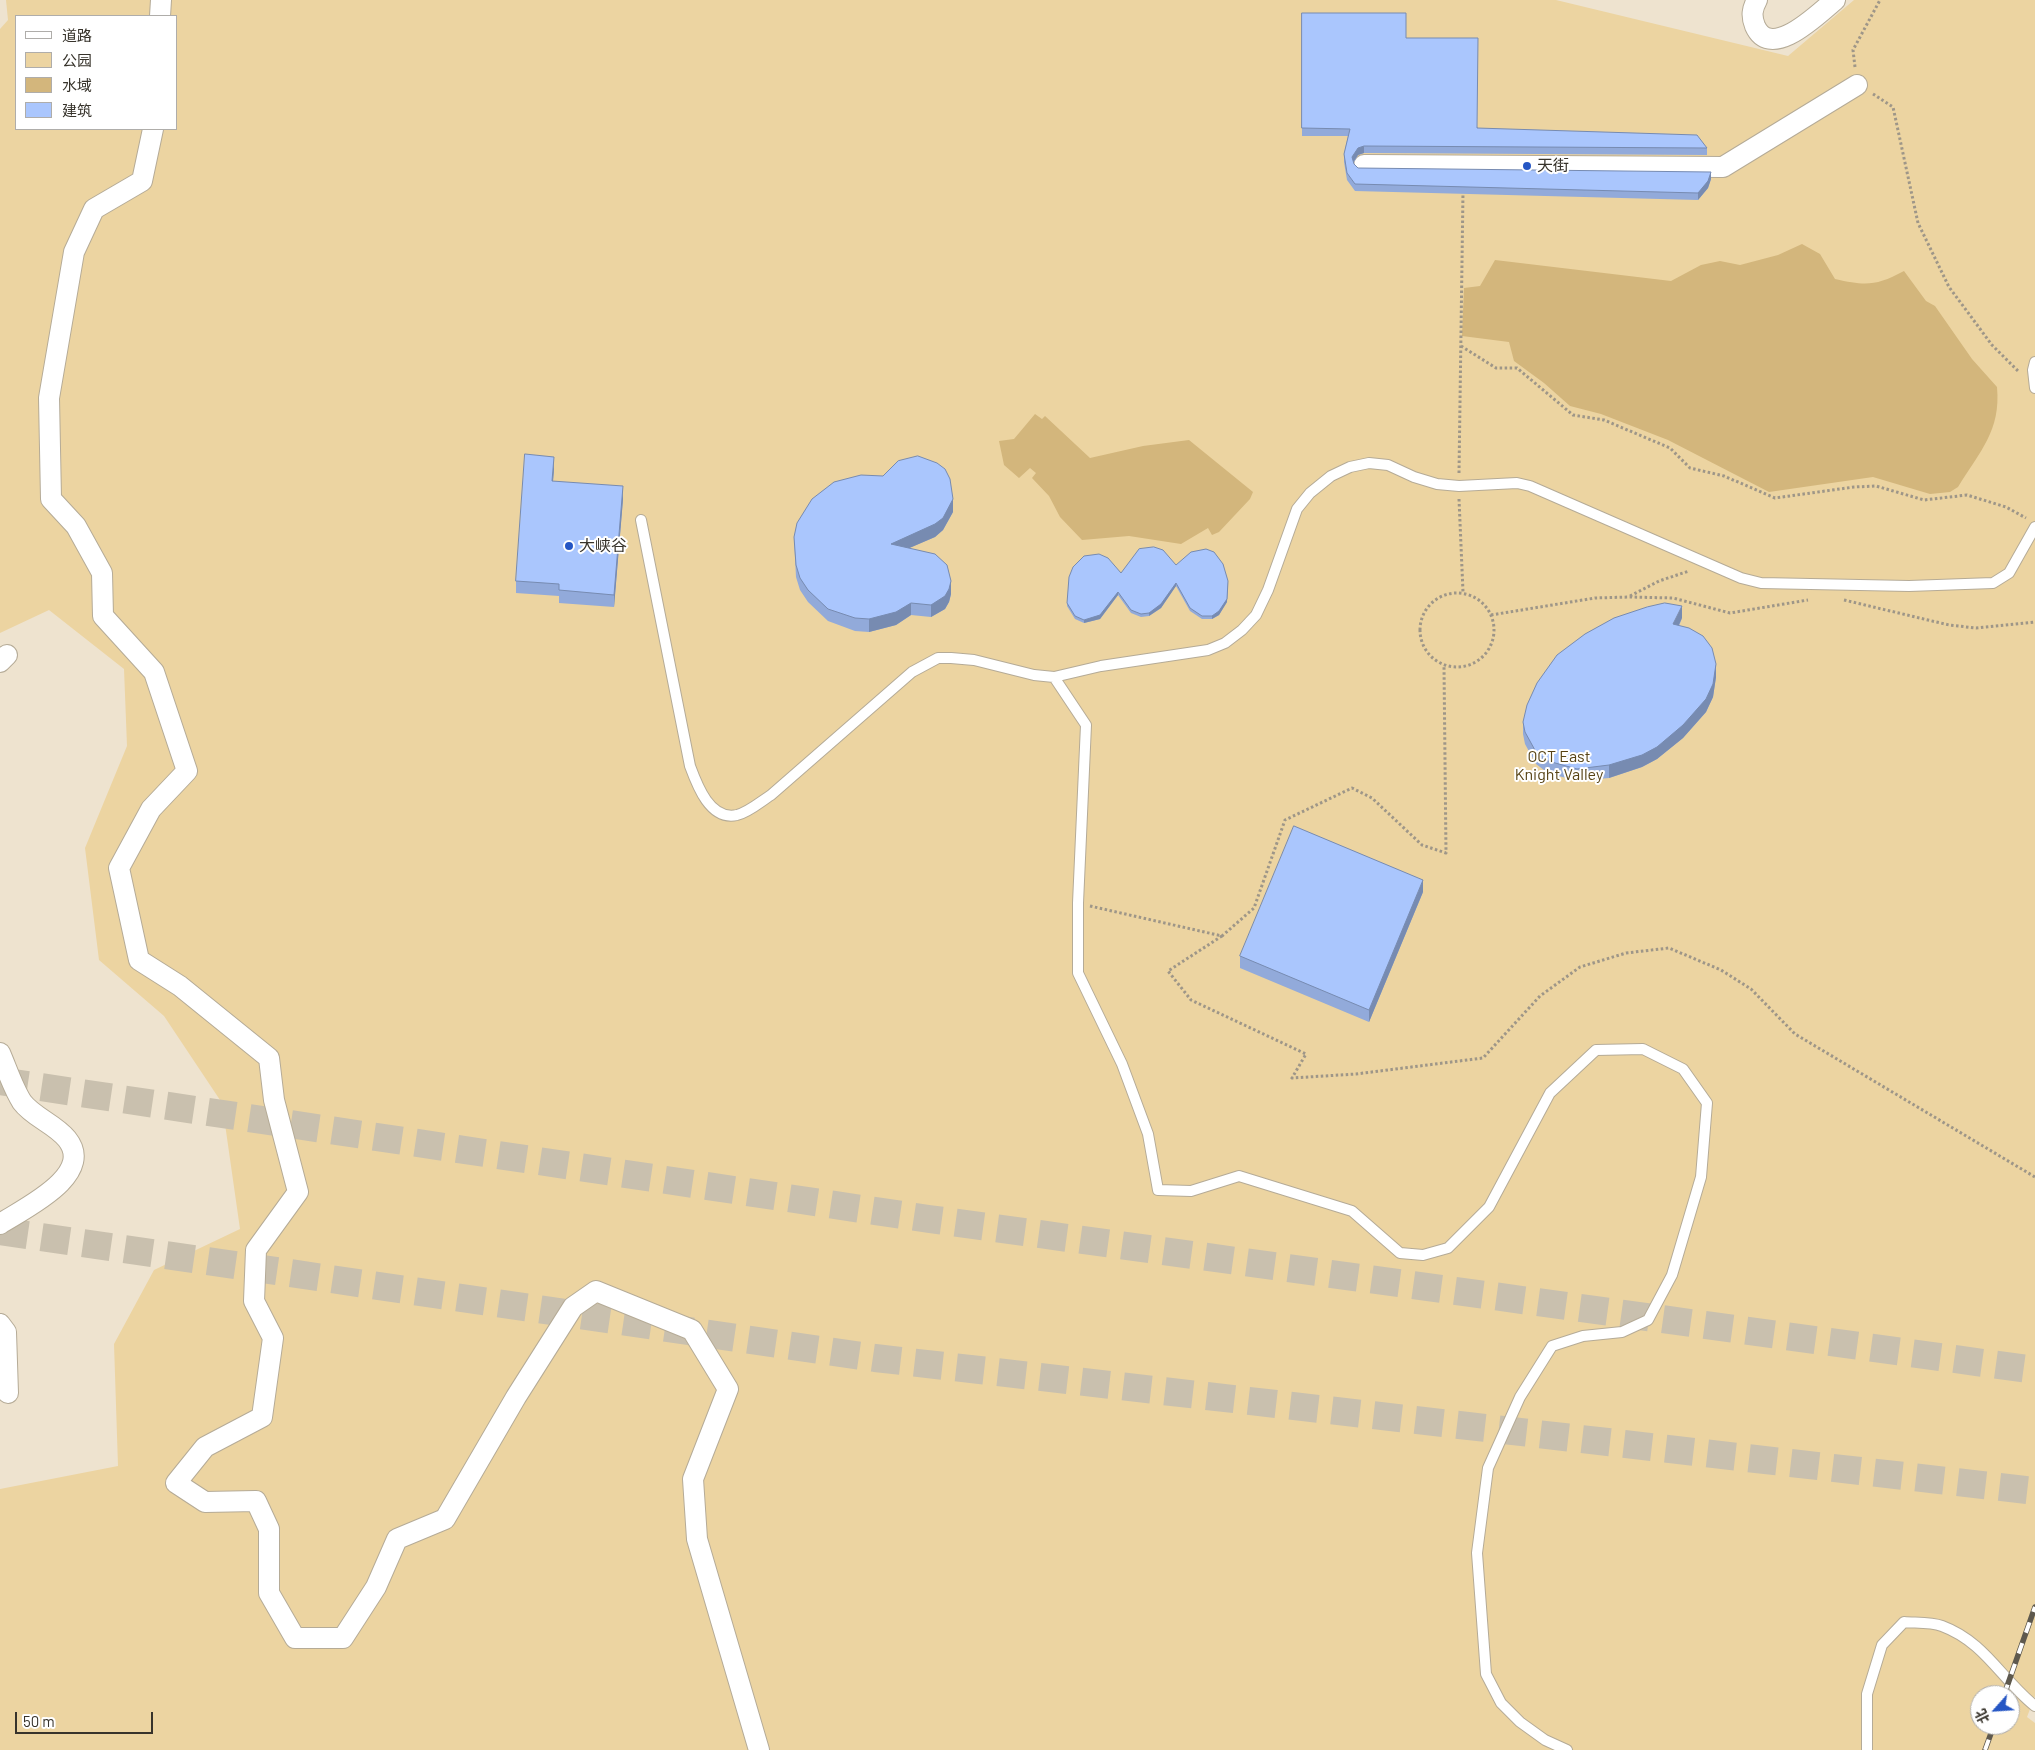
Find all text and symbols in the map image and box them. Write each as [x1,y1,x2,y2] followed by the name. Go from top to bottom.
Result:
[15,15,178,130] legend
[62,26,92,44] text: 道路
[62,51,92,69] text: 公园
[62,76,92,94] text: 水域
[62,101,92,119] text: 建筑
[1537,156,1569,176] place label: 天街
[1521,160,1533,172] marker: 天街
[579,536,627,556] place label: 大峡谷
[563,540,575,552] marker: 大峡谷
[1515,747,1603,785] park label: OCT East Knight Valley
[1970,1685,2020,1735] north arrow
[18,1702,155,1734] scale bar
[1971,1706,1993,1726] text: 北
[23,1712,55,1730] text: 50 m

